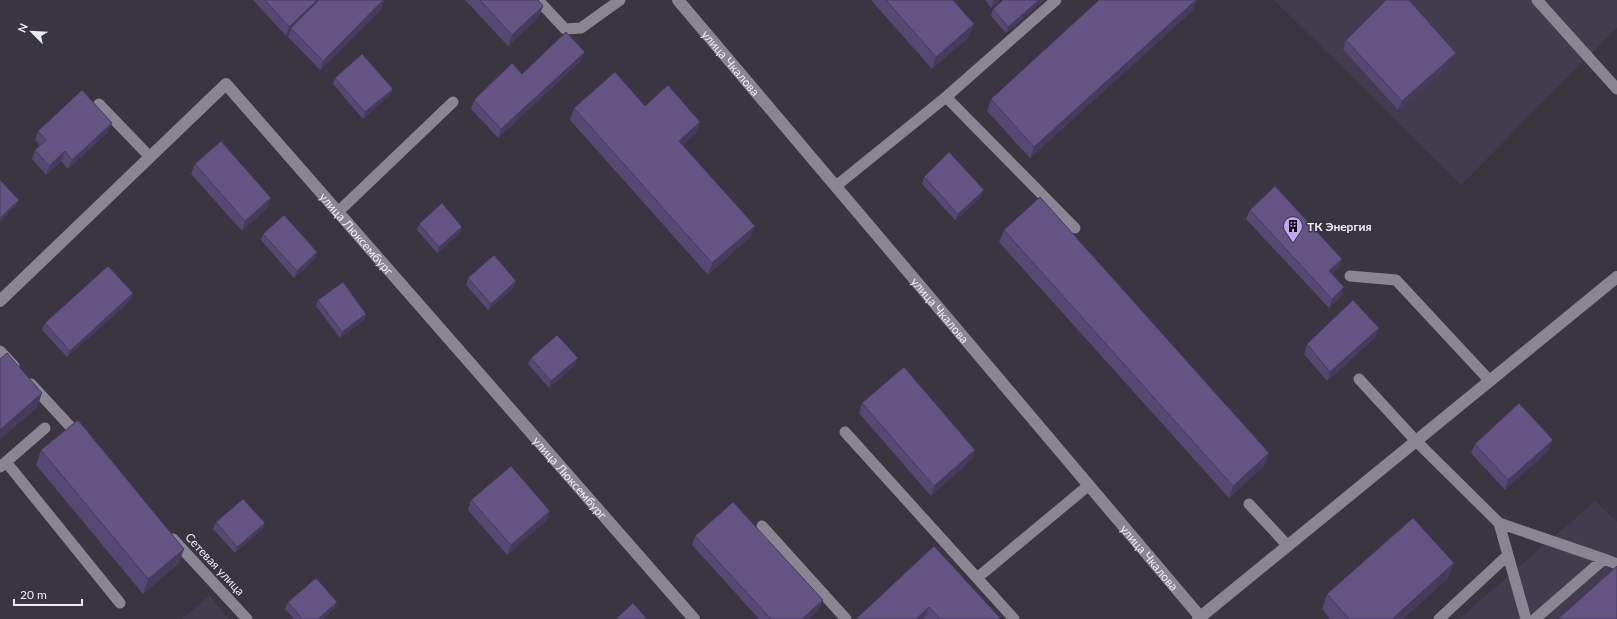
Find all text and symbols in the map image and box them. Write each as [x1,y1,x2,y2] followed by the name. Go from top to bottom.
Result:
[12,12,52,52] north arrow
[15,21,30,34] text: N
[699,27,763,99] street label: улица Чкалова
[317,189,397,278] street label: улица Люксембург
[1282,215,1304,243] building icon: ТК Энергия
[1307,219,1372,234] place label: ТК Энергия
[908,274,972,346] street label: улица Чкалова
[530,433,610,522] street label: улица Люксембург
[1118,521,1182,593] street label: улица Чкалова
[182,530,248,598] street label: Сетевая улица
[14,581,82,607] scale bar
[20,587,47,602] text: 20 m

